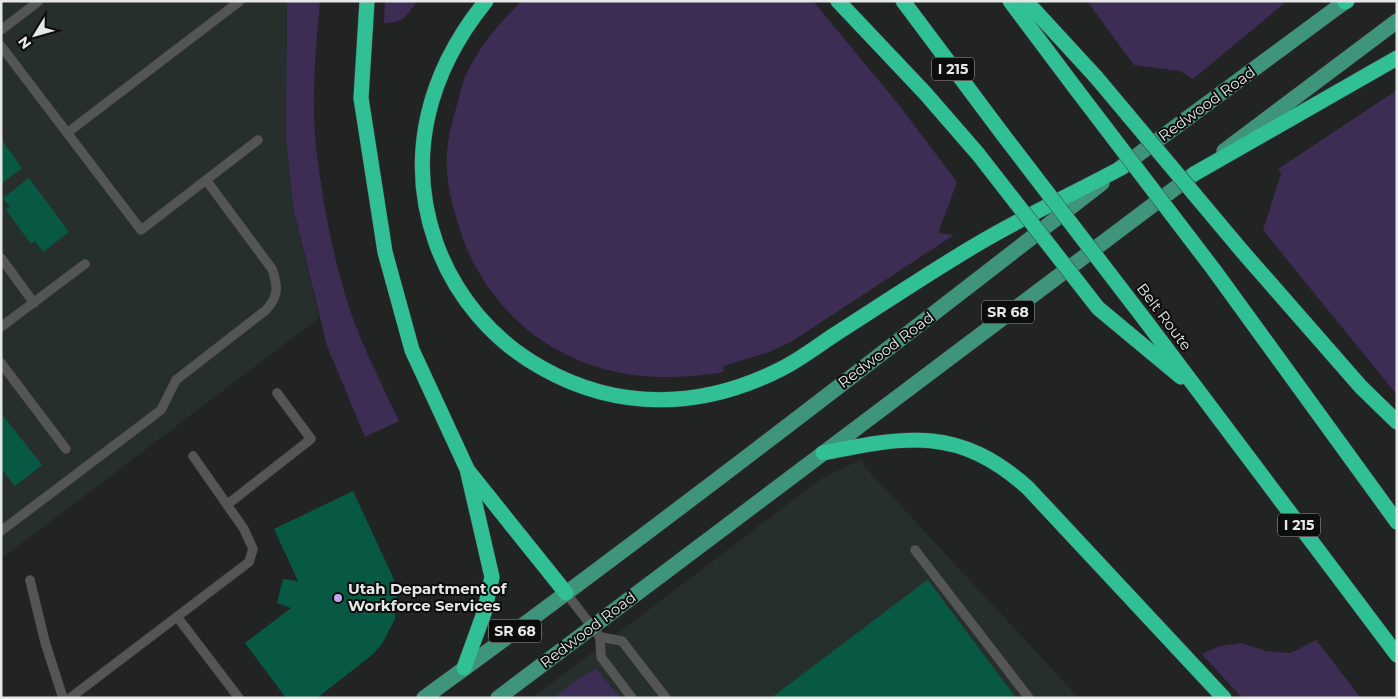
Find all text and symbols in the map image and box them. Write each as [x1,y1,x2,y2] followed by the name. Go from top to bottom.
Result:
[10,10,60,60] north arrow
[14,33,35,53] text: N
[932,58,974,80] road number: I 215
[1155,62,1259,145] street label: Redwood Road
[1133,279,1196,354] street label: Belt Route
[982,300,1034,324] road number: SR 68
[834,307,937,392] street label: Redwood Road
[1278,514,1320,536] road number: I 215
[348,579,508,615] place label: Utah Department of Workforce Services
[536,587,639,672] street label: Redwood Road
[332,592,344,604] marker: Utah Department of Workforce Services
[489,620,541,642] road number: SR 68

